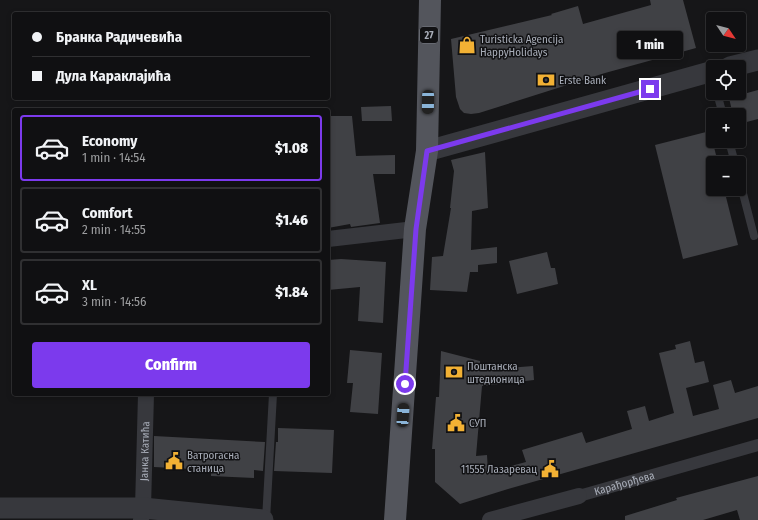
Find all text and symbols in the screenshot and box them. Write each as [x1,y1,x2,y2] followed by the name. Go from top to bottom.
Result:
[706,12,746,52] north arrow
[706,12,746,196] map controls
[420,27,438,43] road number: 27
[56,28,182,46] text: Бранка Радичевића
[617,31,683,59] callout: 1 min
[480,33,563,59] place label: Turisticka Agencija HappyHolidays
[457,35,477,55] shop icon: Turisticka Agencija HappyHolidays
[636,37,664,52] text: 1 min
[706,60,746,100] button: locate
[56,67,171,85] text: Дула Караклајића
[536,70,556,90] bank icon: Erste Bank
[559,74,607,87] place label: Erste Bank
[641,80,659,98] route end
[422,90,434,114] car
[706,108,746,148] button: +
[34,130,70,166] icon: car
[82,132,137,150] text: Economy
[275,139,308,157] text: $1.08
[82,150,146,165] text: 1 min · 14:54
[706,156,746,196] button: −
[34,202,70,238] icon: car
[82,204,133,222] text: Comfort
[275,211,308,229] text: $1.46
[82,222,146,237] text: 2 min · 14:55
[34,274,70,310] icon: car
[82,276,97,294] text: XL
[275,283,308,301] text: $1.84
[82,294,147,309] text: 3 min · 14:56
[32,342,310,388] button: Confirm
[467,360,525,386] place label: Поштанска штедионица
[444,362,464,382] bank icon: Поштанска штедионица
[396,375,414,393] route start
[396,403,410,427] car
[446,413,466,433] public building icon: СУП
[469,417,487,430] place label: СУП
[138,421,152,481] street label: Јанка Катића
[187,449,240,475] place label: Ватрогасна станица
[164,451,184,471] public building icon: Ватрогасна станица
[540,459,560,479] public building icon: 11555 Лазаревац
[461,463,537,476] place label: 11555 Лазаревац
[593,469,656,498] street label: Карађорђева

